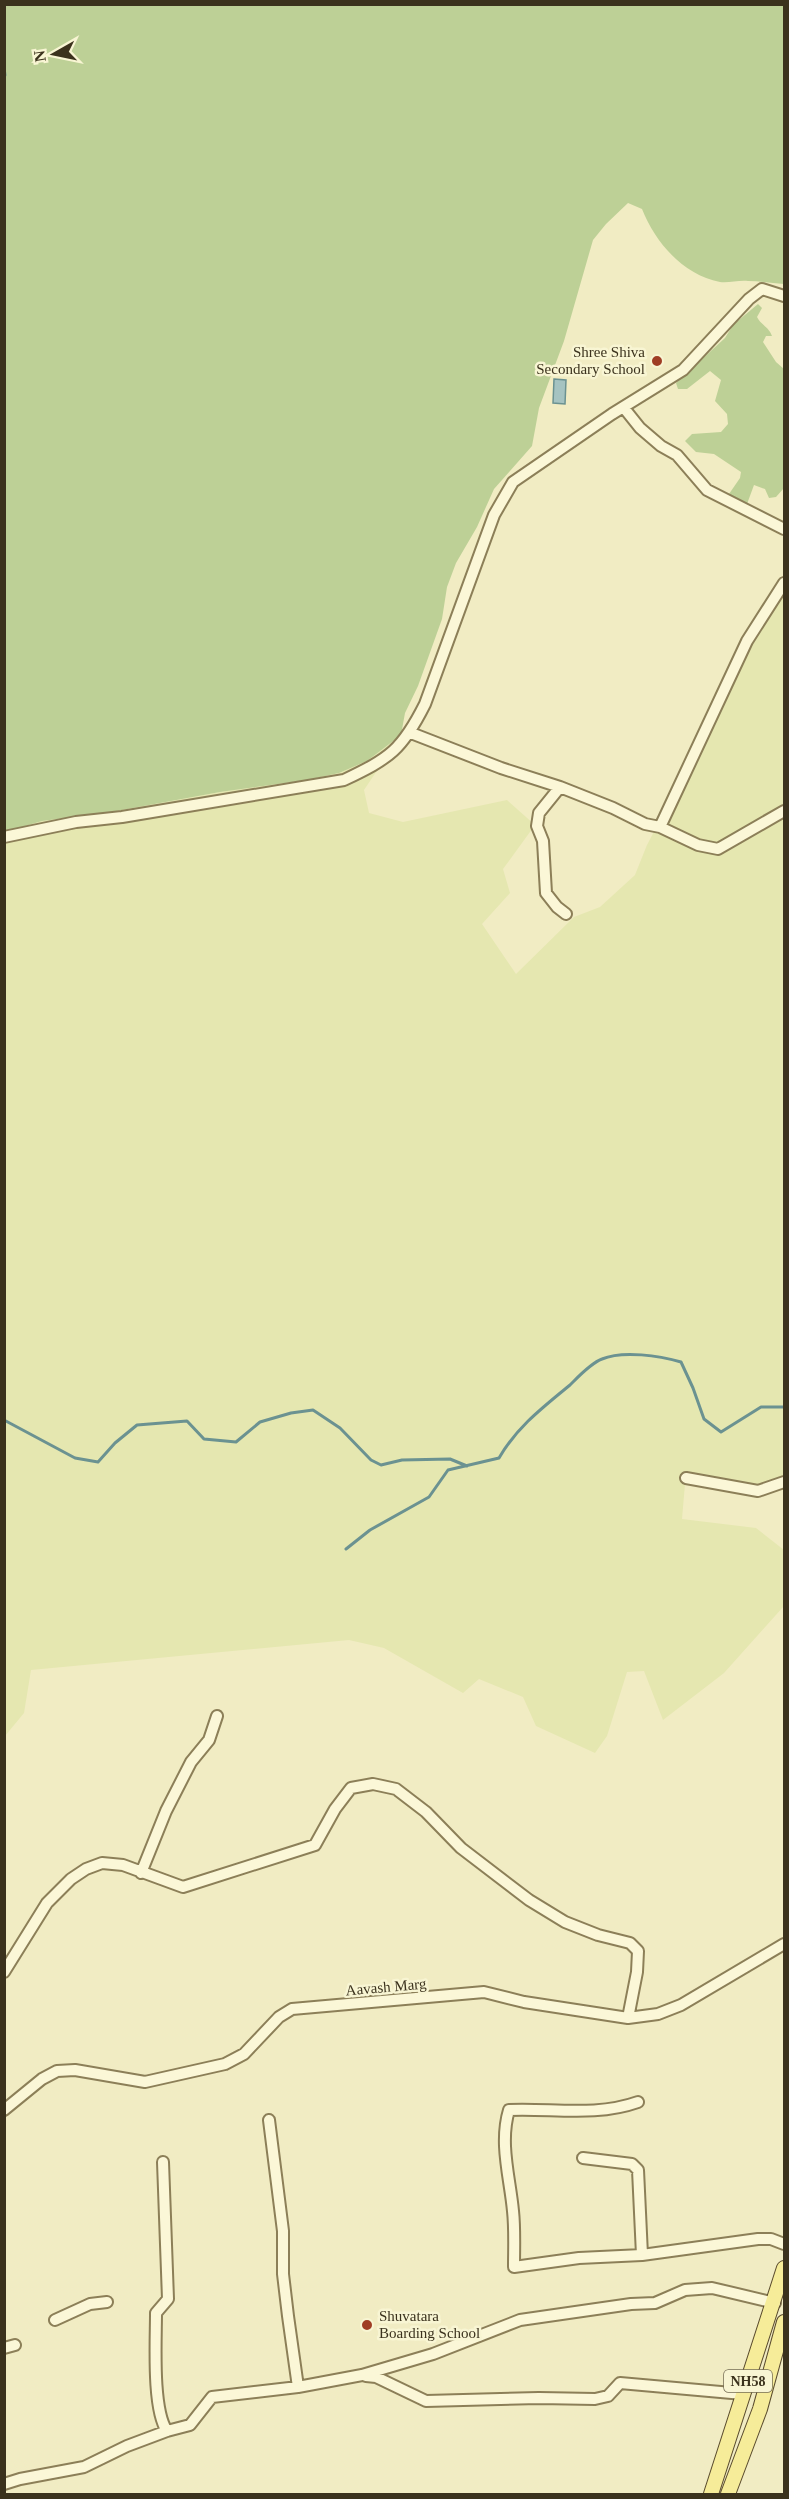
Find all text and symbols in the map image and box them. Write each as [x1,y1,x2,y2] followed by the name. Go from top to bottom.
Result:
[24,24,84,84] north arrow
[30,49,49,63] text: N
[536,344,645,377] place label: Shree Shiva Secondary School
[650,354,664,368] marker: Shree Shiva Secondary School
[345,1975,428,1998] street label: Aavash Marg
[379,2308,480,2341] place label: Shuvatara Boarding School
[360,2318,374,2332] marker: Shuvatara Boarding School
[724,2370,772,2392] road number: NH58

